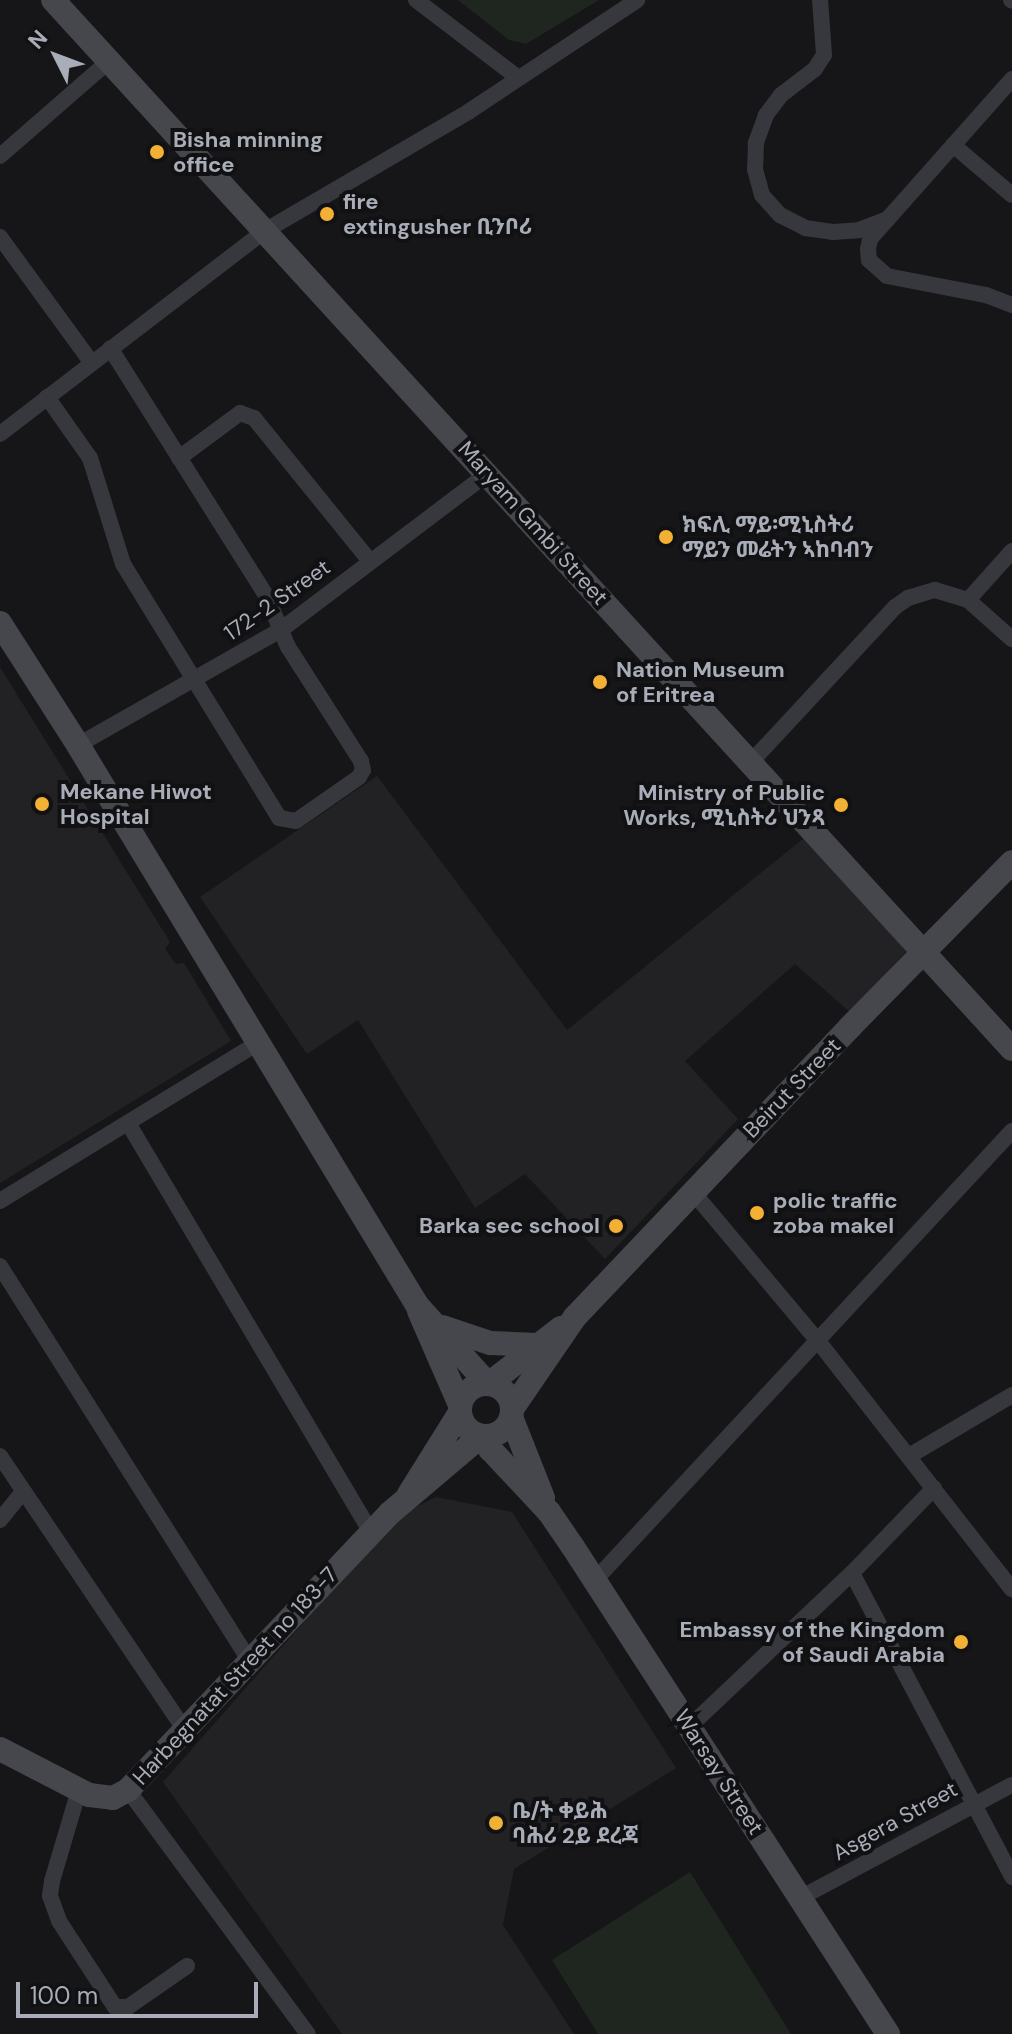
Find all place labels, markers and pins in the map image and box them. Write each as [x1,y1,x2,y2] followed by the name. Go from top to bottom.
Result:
[173,126,323,178] place label: Bisha minning office
[148,143,166,161] marker: Bisha minning office
[343,188,532,240] place label: fire extingusher ቢንቦሪ
[318,205,336,223] marker: fire extingusher ቢንቦሪ
[682,511,874,562] place label: ክፍሊ ማይ፡ሚኒስትሪ ማይን መሬትን ኣከባብን
[657,528,675,546] marker: ክፍሊ ማይ፡ሚኒስትሪ ማይን መሬትን ኣከባብን
[616,656,785,708] place label: Nation Museum of Eritrea
[591,673,609,691] marker: Nation Museum of Eritrea
[60,778,212,830] place label: Mekane Hiwot Hospital
[623,779,825,830] place label: Ministry of Public Works, ሚኒስትሪ ህንጻ
[31,793,53,815] marker: Mekane Hiwot Hospital
[832,796,850,814] marker: Ministry of Public Works, ሚኒስትሪ ህንጻ
[773,1187,898,1238] place label: polic traffic zoba makel
[748,1204,766,1222] marker: polic traffic zoba makel
[419,1213,600,1239] place label: Barka sec school
[607,1217,625,1235] marker: Barka sec school
[679,1616,945,1668] place label: Embassy of the Kingdom of Saudi Arabia
[952,1633,970,1651] marker: Embassy of the Kingdom of Saudi Arabia
[512,1797,638,1848] place label: ቤ/ት ቀይሕ ባሕሪ 2ይ ደረጃ
[487,1814,505,1832] marker: ቤ/ት ቀይሕ ባሕሪ 2ይ ደረጃ

